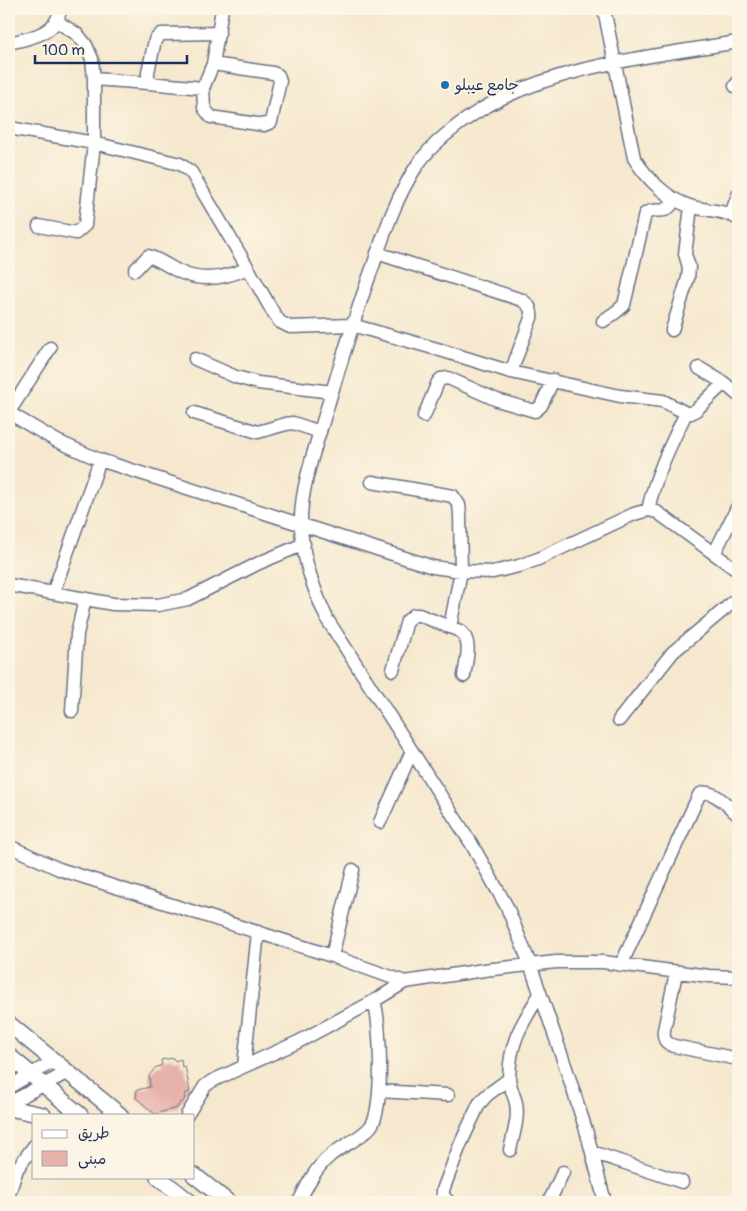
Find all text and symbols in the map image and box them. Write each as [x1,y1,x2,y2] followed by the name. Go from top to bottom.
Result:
[35,32,188,64] scale bar
[42,41,85,60] text: 100 m
[454,76,519,96] place label: جامع عيبلو
[439,79,451,91] marker: جامع عيبلو
[32,1114,195,1178] legend
[78,1124,110,1143] text: طريق
[78,1150,106,1169] text: مبنى

